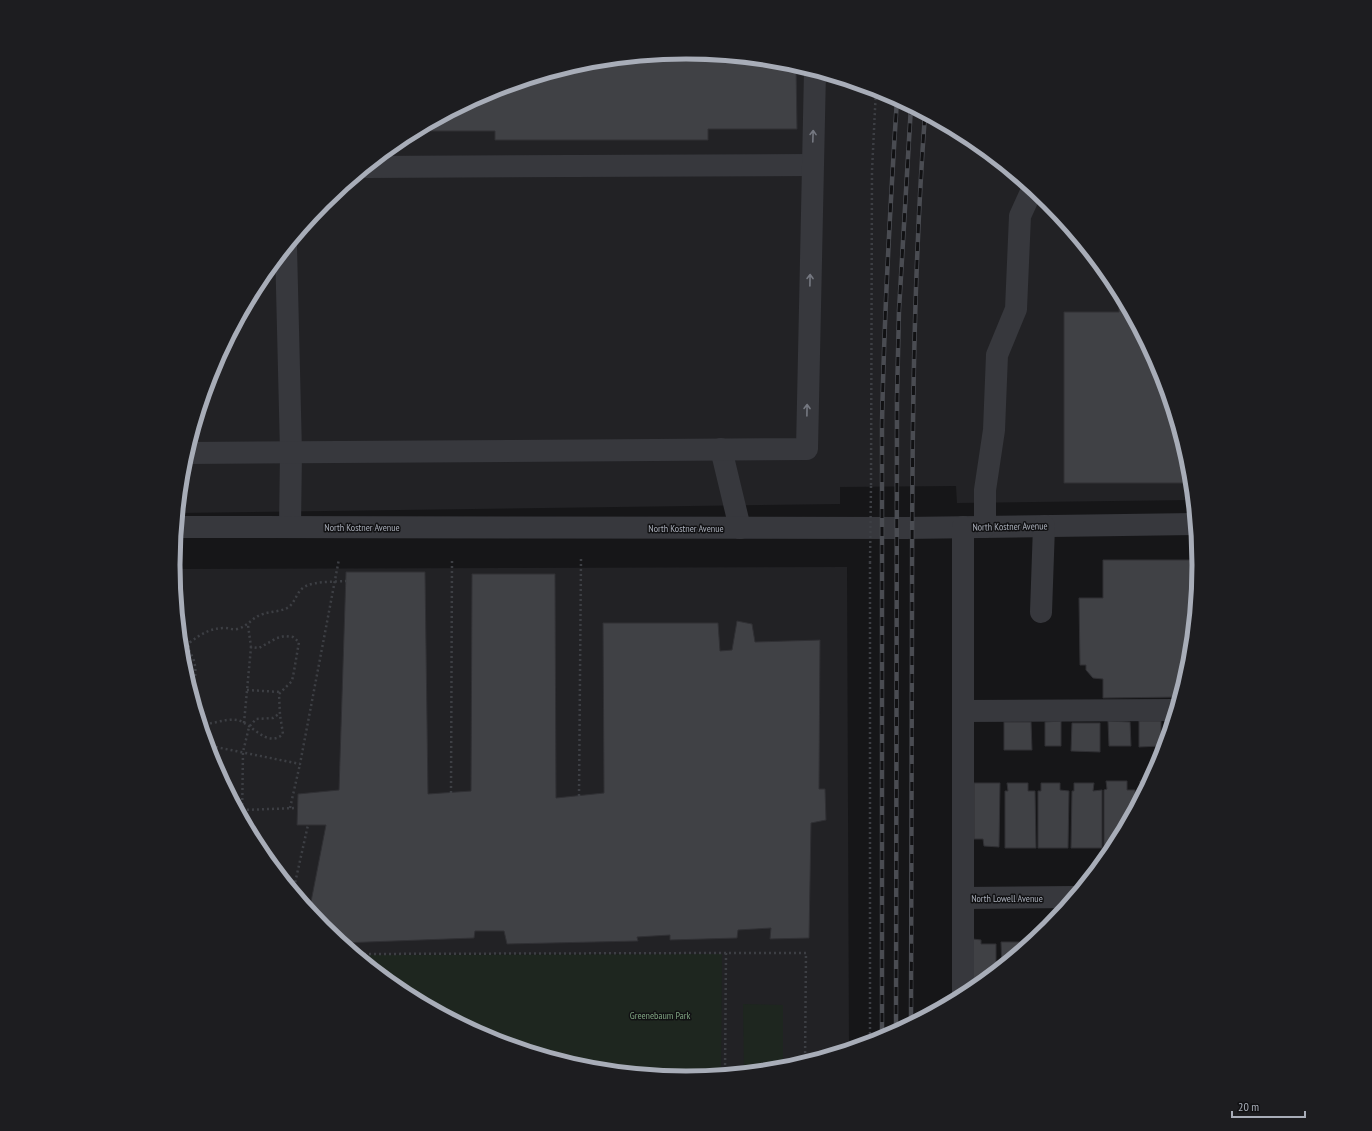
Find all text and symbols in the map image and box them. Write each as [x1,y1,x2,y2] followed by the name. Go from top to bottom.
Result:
[809,130,817,143] one-way arrow
[806,274,814,287] one-way arrow
[804,404,811,417] one-way arrow
[972,519,1048,534] street label: North Kostner Avenue
[324,521,400,534] street label: North Kostner Avenue
[648,522,724,535] street label: North Kostner Avenue
[971,892,1043,905] street label: North Lowell Avenue
[630,1009,690,1022] park label: Greenebaum Park
[1232,1093,1305,1119] scale bar
[1238,1099,1259,1114] text: 20 m

